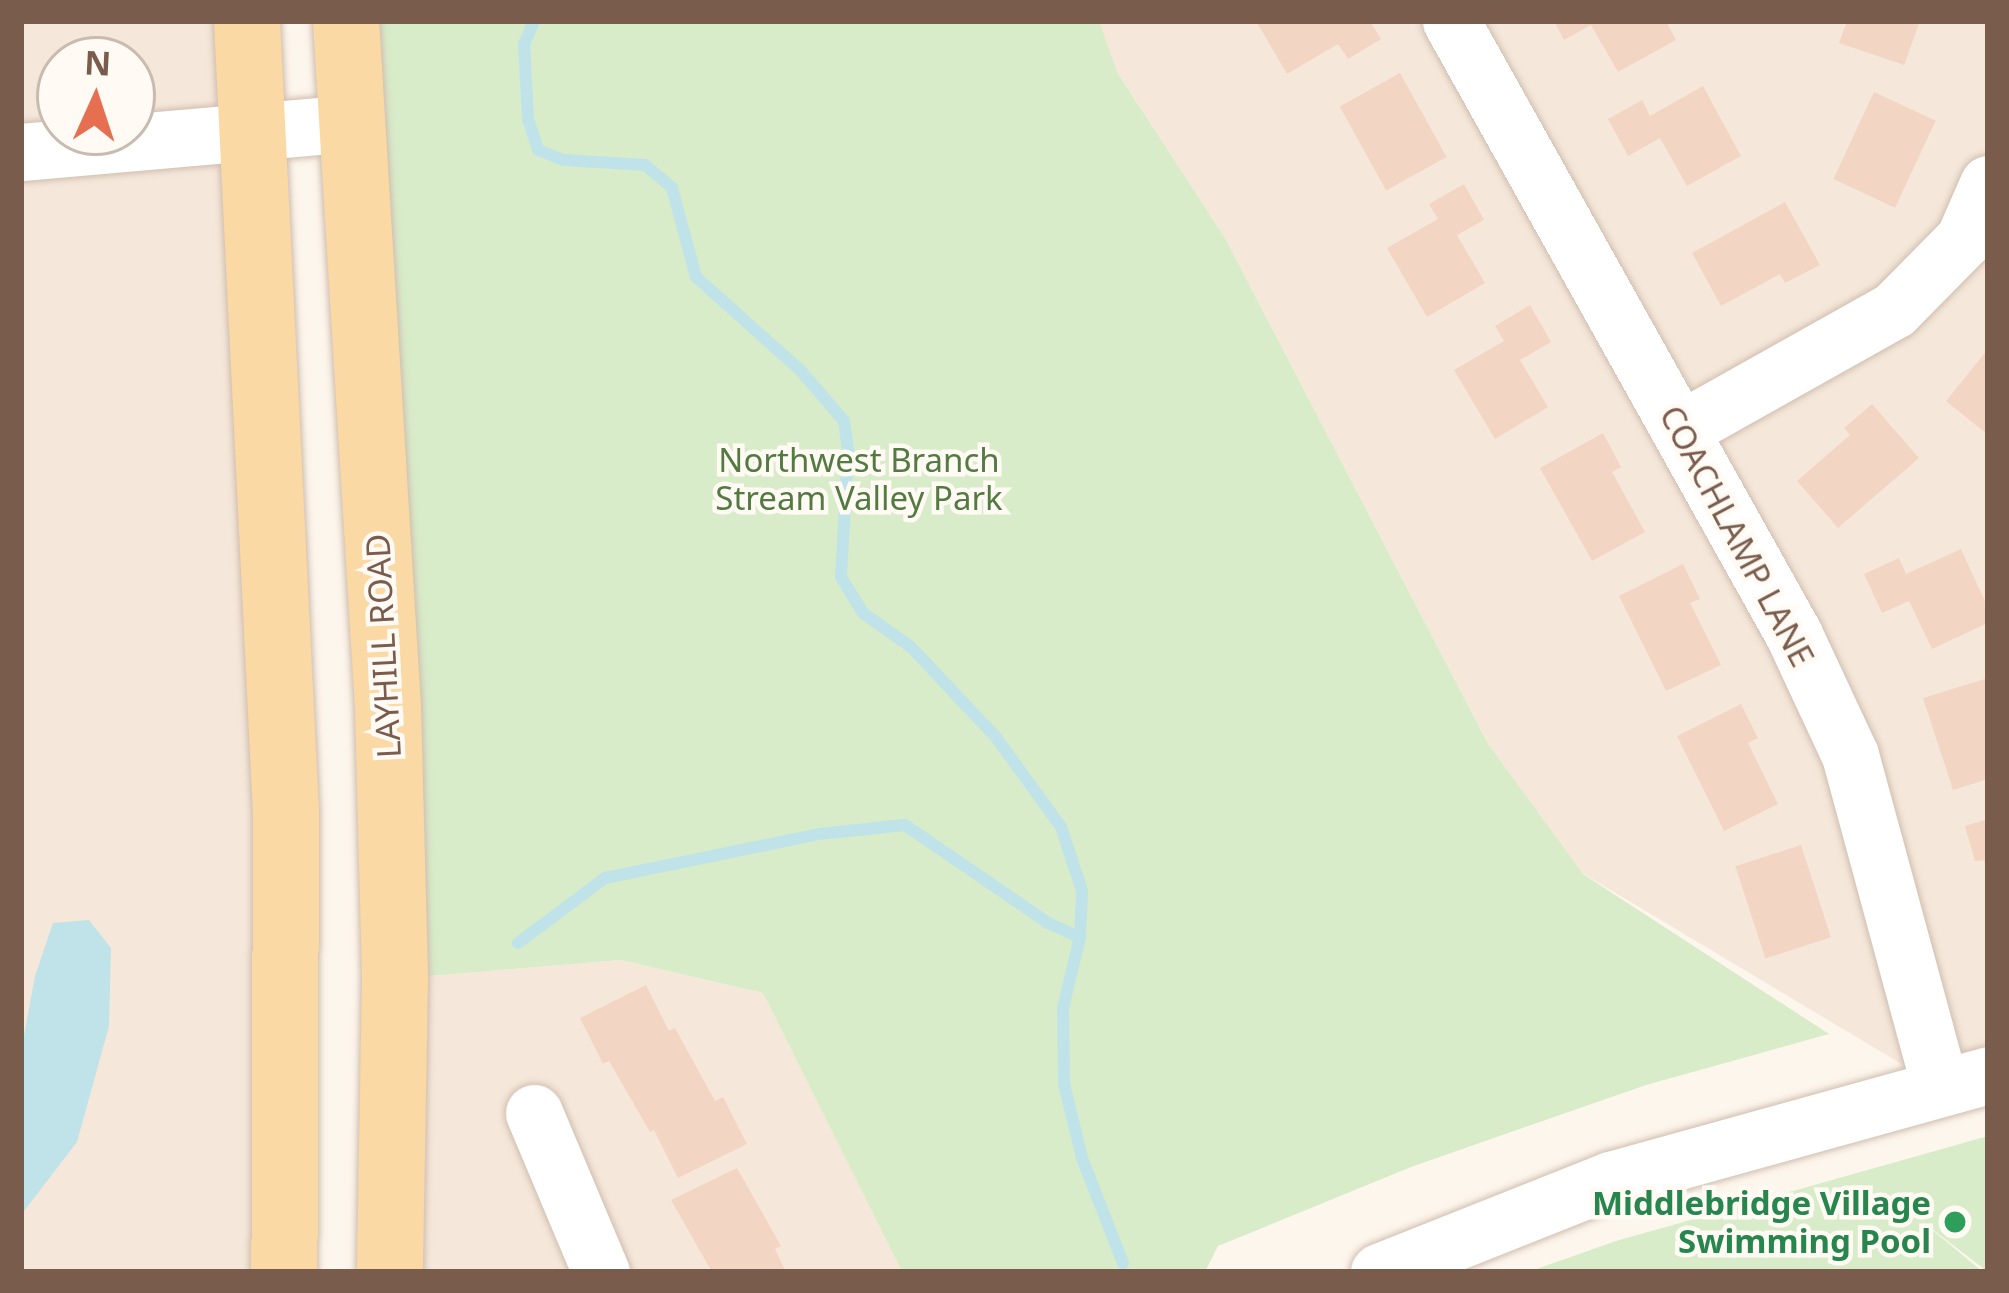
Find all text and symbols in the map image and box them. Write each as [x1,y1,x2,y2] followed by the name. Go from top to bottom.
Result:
[36,36,156,156] north arrow
[83,39,112,86] text: N
[1652,399,1822,673] street label: COACHLAMP LANE
[715,440,1003,518] park label: Northwest Branch Stream Valley Park
[357,533,409,759] street label: LAYHILL ROAD
[1592,1183,1931,1261] place label: Middlebridge Village Swimming Pool
[1942,1209,1968,1235] marker: Middlebridge Village Swimming Pool

